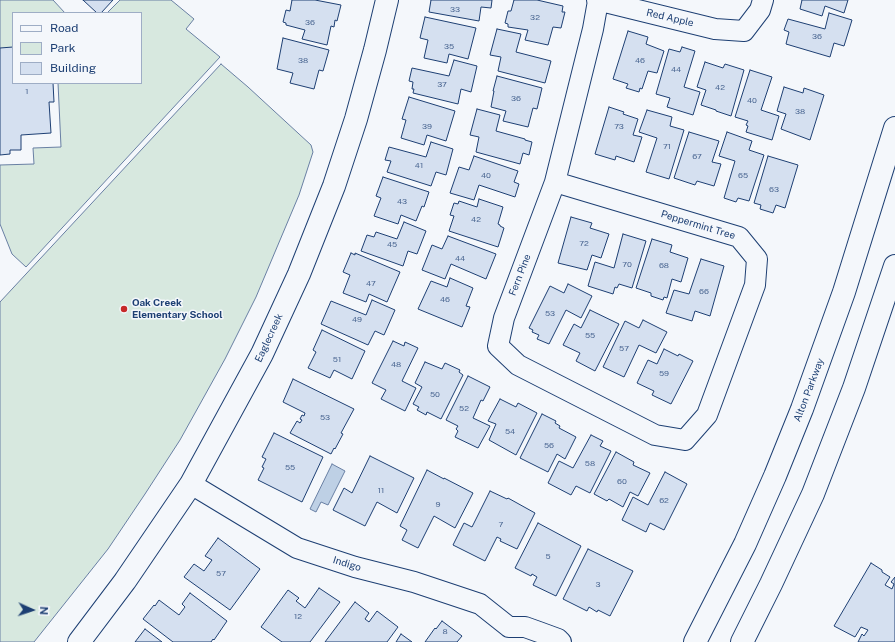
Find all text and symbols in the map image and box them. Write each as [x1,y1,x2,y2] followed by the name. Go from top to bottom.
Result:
[450,5,460,15] house number: 33
[645,7,695,29] street label: Red Apple
[12,12,142,84] legend
[530,13,540,23] house number: 32
[305,18,315,28] house number: 36
[50,21,78,35] text: Road
[812,32,822,42] house number: 36
[50,41,76,55] text: Park
[444,42,454,52] house number: 35
[298,56,308,66] house number: 38
[635,56,645,66] house number: 46
[50,61,96,75] text: Building
[671,65,681,75] house number: 44
[437,80,447,90] house number: 37
[715,83,725,93] house number: 42
[25,87,29,97] house number: 1
[511,94,521,104] house number: 36
[747,96,757,106] house number: 40
[795,107,805,117] house number: 38
[422,122,432,132] house number: 39
[614,122,624,132] house number: 73
[663,142,671,152] house number: 71
[692,152,702,162] house number: 67
[415,161,423,171] house number: 41
[481,171,491,181] house number: 40
[738,171,748,181] house number: 65
[769,185,779,195] house number: 63
[397,197,407,207] house number: 43
[659,208,737,242] street label: Peppermint Tree
[471,215,481,225] house number: 42
[579,239,589,249] house number: 72
[387,240,397,250] house number: 45
[507,252,533,298] street label: Fern Pine
[455,254,465,264] house number: 44
[622,260,632,270] house number: 70
[659,261,669,271] house number: 68
[366,279,376,289] house number: 47
[699,287,709,297] house number: 66
[440,295,450,305] house number: 46
[132,297,222,320] place label: Oak Creek Elementary School
[119,304,129,314] marker: Oak Creek Elementary School
[545,309,555,319] house number: 53
[252,312,286,364] street label: Eaglecreek
[352,315,362,325] house number: 49
[585,331,595,341] house number: 55
[619,344,629,354] house number: 57
[333,355,341,365] house number: 51
[791,356,827,424] street label: Alton Parkway
[391,360,401,370] house number: 48
[659,369,669,379] house number: 59
[430,390,440,400] house number: 50
[459,404,469,414] house number: 52
[320,413,330,423] house number: 53
[505,427,515,437] house number: 54
[544,441,554,451] house number: 56
[585,459,595,469] house number: 58
[285,463,295,473] house number: 55
[617,477,627,487] house number: 60
[378,486,384,496] house number: 11
[659,496,669,506] house number: 62
[436,500,440,510] house number: 9
[499,520,503,530] house number: 7
[545,552,551,562] house number: 5
[331,554,363,574] street label: Indigo
[216,569,226,579] house number: 57
[595,580,601,590] house number: 3
[12,590,52,630] north arrow
[38,606,50,615] text: N
[294,612,302,622] house number: 12
[442,627,448,637] house number: 8

